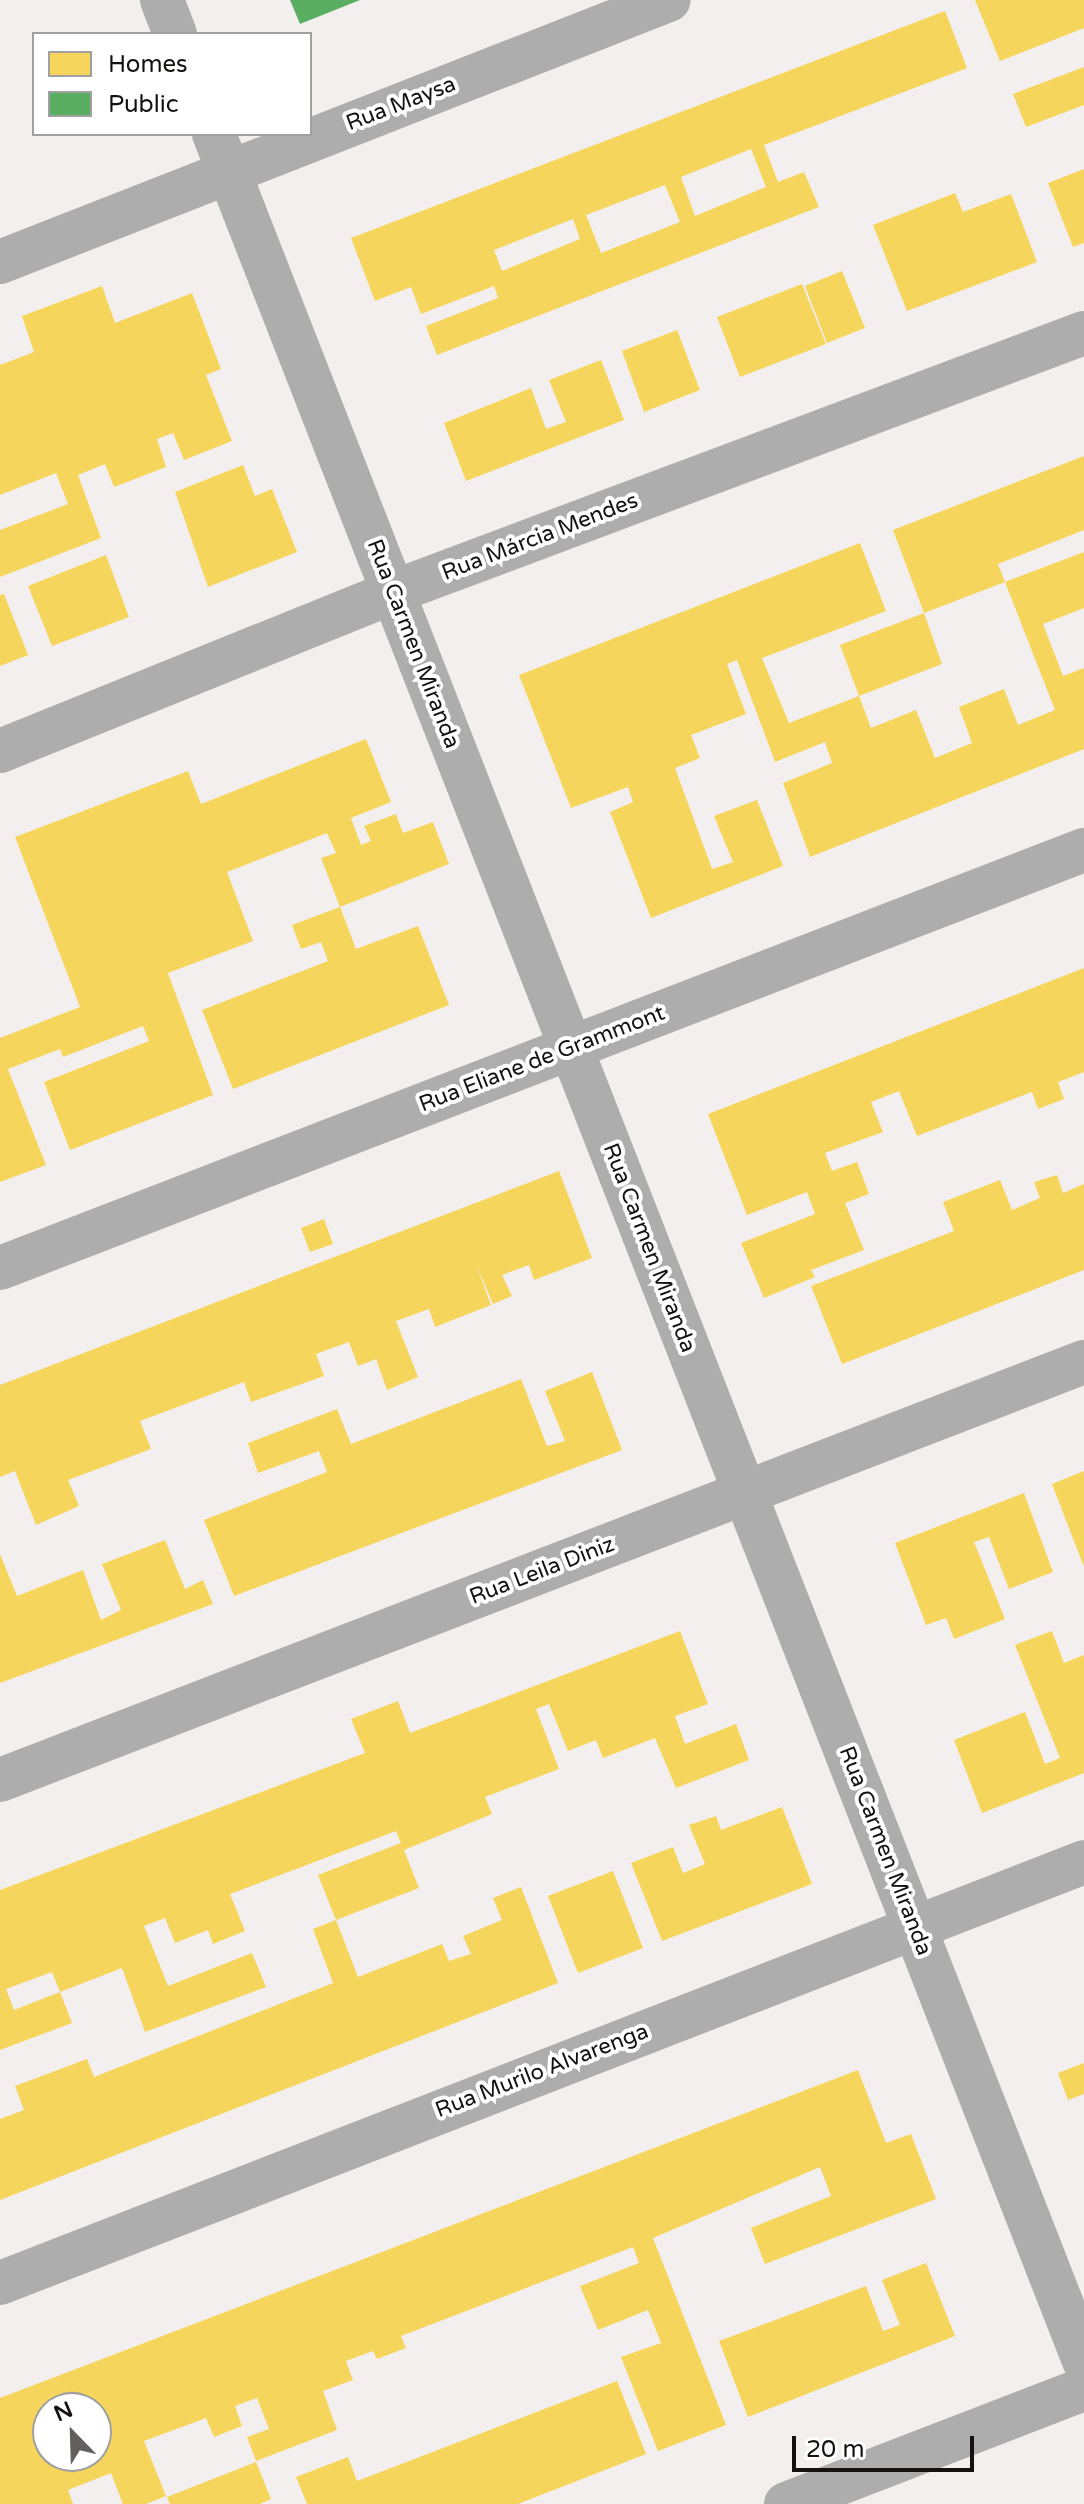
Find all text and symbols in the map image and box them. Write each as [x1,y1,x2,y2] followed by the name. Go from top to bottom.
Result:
[32,32,312,136] legend
[108,50,188,79] text: Homes
[342,71,460,137] street label: Rua Maysa
[108,90,178,119] text: Public
[438,487,642,587] street label: Rua Márcia Mendes
[361,536,465,752] street label: Rua Carmen Miranda
[415,1000,669,1118] street label: Rua Eliane de Grammont
[597,1140,701,1356] street label: Rua Carmen Miranda
[466,1531,618,1611] street label: Rua Leila Diniz
[833,1743,937,1959] street label: Rua Carmen Miranda
[432,2018,652,2124] street label: Rua Murilo Alvarenga
[32,2392,112,2472] north arrow
[50,2396,77,2427] text: N
[796,2420,978,2470] scale bar
[806,2435,864,2464] text: 20 m

